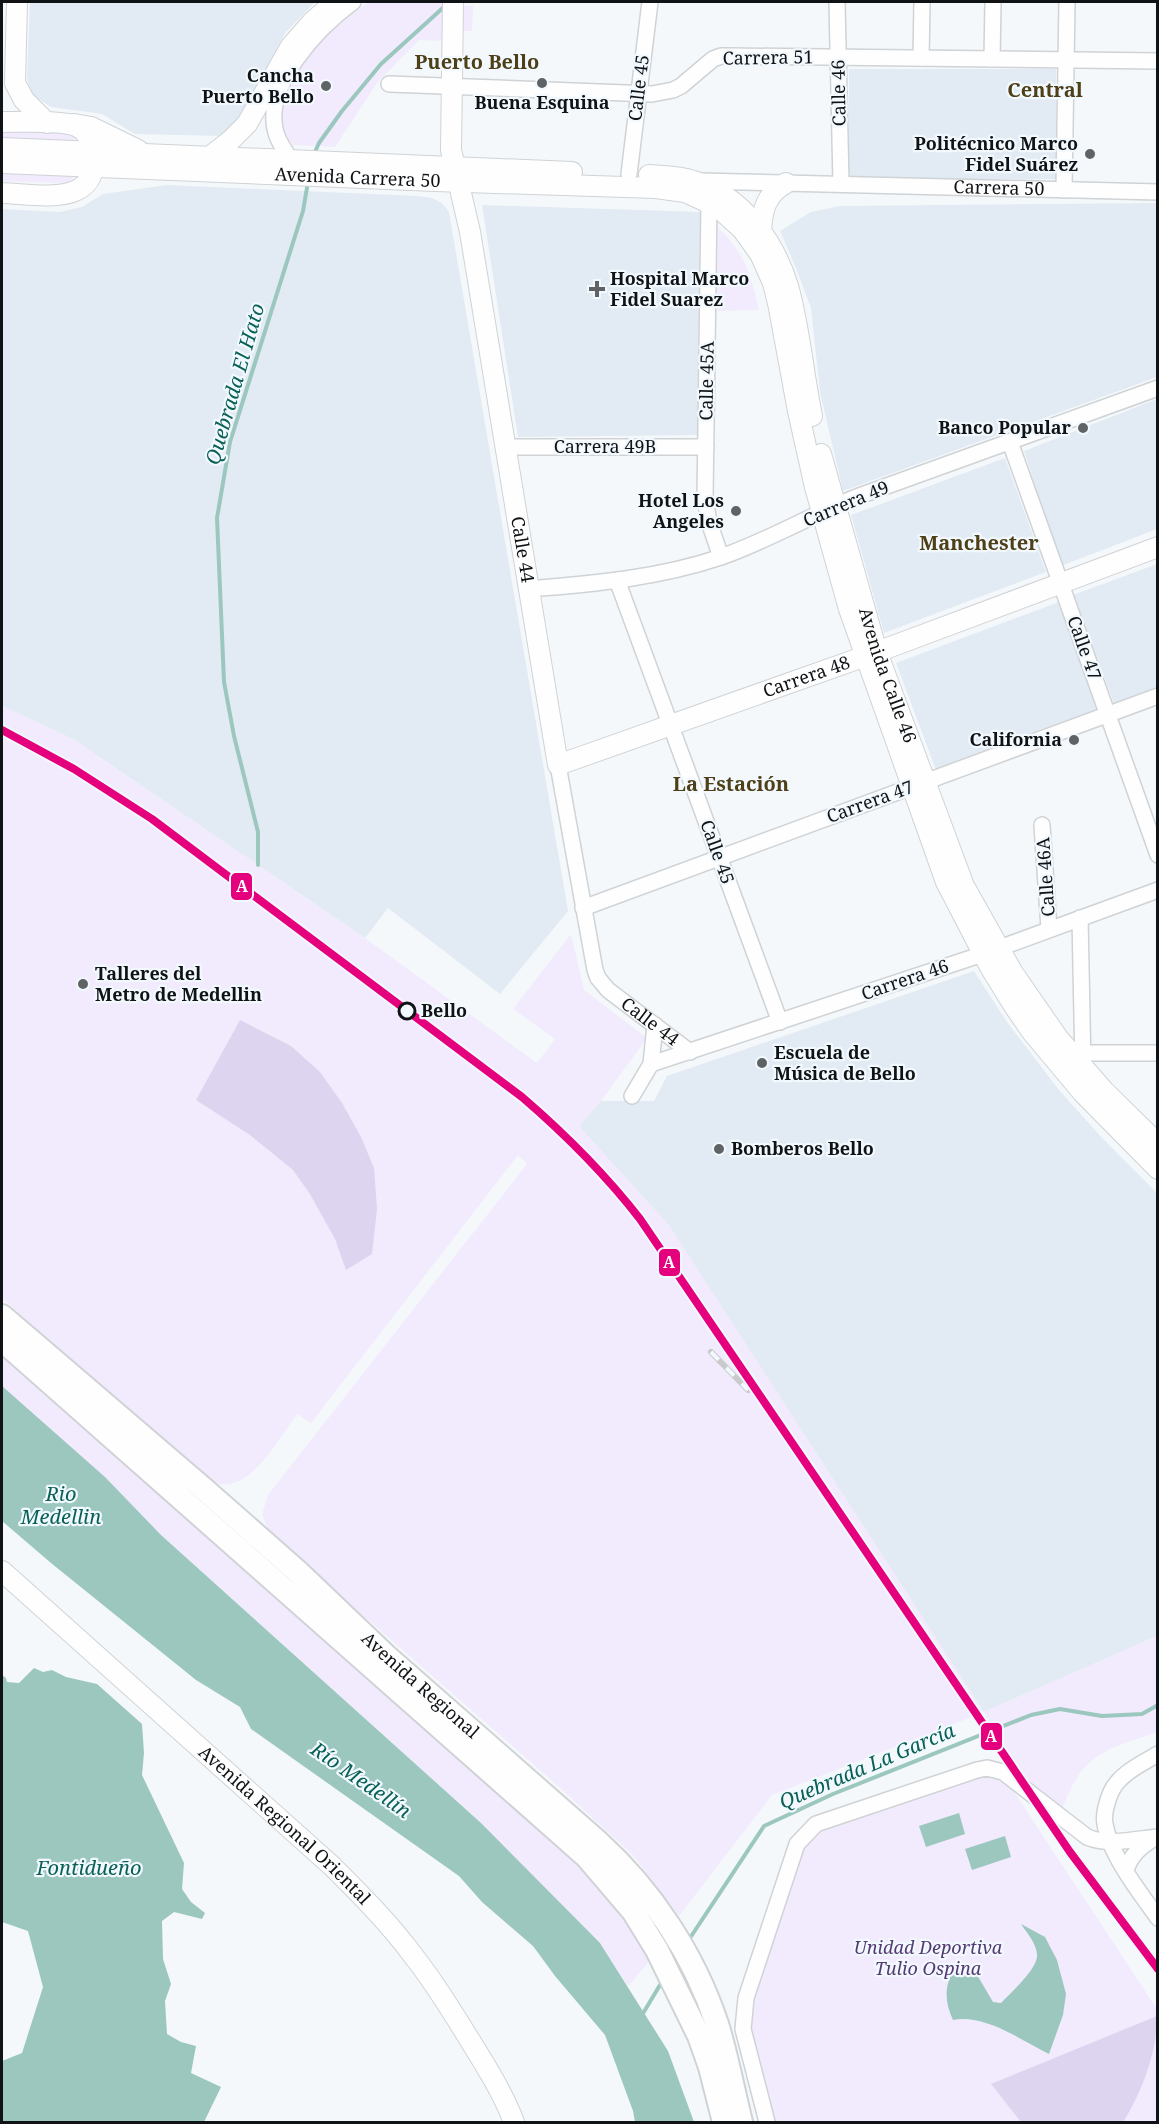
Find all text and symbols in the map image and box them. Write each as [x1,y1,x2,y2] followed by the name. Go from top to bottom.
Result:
[722,44,814,70] street label: Carrera 51
[415,48,539,75] district label: Puerto Bello
[622,53,654,122] street label: Calle 45
[825,59,851,127] street label: Calle 46
[202,63,314,108] place label: Cancha Puerto Bello
[535,76,549,90] marker: Buena Esquina
[1007,76,1083,103] district label: Central
[319,79,333,93] marker: Cancha Puerto Bello
[474,90,610,114] place label: Buena Esquina
[914,131,1078,176] place label: Politécnico Marco Fidel Suárez
[1083,147,1097,161] marker: Politécnico Marco Fidel Suárez
[274,161,441,192] street label: Avenida Carrera 50
[953,174,1045,200] street label: Carrera 50
[610,266,749,311] place label: Hospital Marco Fidel Suarez
[588,280,606,298] marker: Hospital Marco Fidel Suarez
[199,300,270,468] water label: Quebrada El Hato
[693,341,719,421] street label: Calle 45A
[938,415,1072,439] place label: Banco Popular
[1076,421,1090,435] marker: Banco Popular
[554,434,656,458] street label: Carrera 49B
[799,474,892,532] street label: Carrera 49
[638,488,724,533] place label: Hotel Los Angeles
[729,504,743,518] marker: Hotel Los Angeles
[506,514,541,584] street label: Calle 44
[919,529,1039,556] district label: Manchester
[854,605,923,746] street label: Avenida Calle 46
[1062,612,1108,683] street label: Calle 47
[759,650,853,703] street label: Carrera 48
[970,727,1062,751] place label: California
[1067,733,1081,747] marker: California
[673,770,789,797] district label: La Estación
[823,774,916,828] street label: Carrera 47
[695,816,741,887] street label: Calle 45
[1030,836,1060,918] street label: Calle 46A
[230,872,253,901] line badge: A
[236,875,249,897] text: A
[858,953,952,1005] street label: Carrera 46
[95,961,262,1006] place label: Talleres del Metro de Medellin
[76,977,90,991] marker: Talleres del Metro de Medellin
[617,991,684,1051] street label: Calle 44
[421,998,467,1022] place label: Bello
[398,1002,416,1020] marker: Bello
[774,1040,916,1085] place label: Escuela de Música de Bello
[755,1056,769,1070] marker: Escuela de Música de Bello
[731,1136,874,1160] place label: Bomberos Bello
[712,1142,726,1156] marker: Bomberos Bello
[658,1248,681,1277] line badge: A
[663,1251,676,1273] text: A
[20,1480,101,1530] water label: Rio Medellin
[357,1626,485,1744] street label: Avenida Regional
[775,1716,959,1815] water label: Quebrada La García
[980,1722,1003,1751] line badge: A
[985,1725,998,1747] text: A
[305,1735,417,1824] water label: Río Medellín
[194,1739,377,1910] street label: Avenida Regional Oriental
[36,1854,141,1881] water label: Fontidueño
[854,1935,1003,1980] park label: Unidad Deportiva Tulio Ospina

